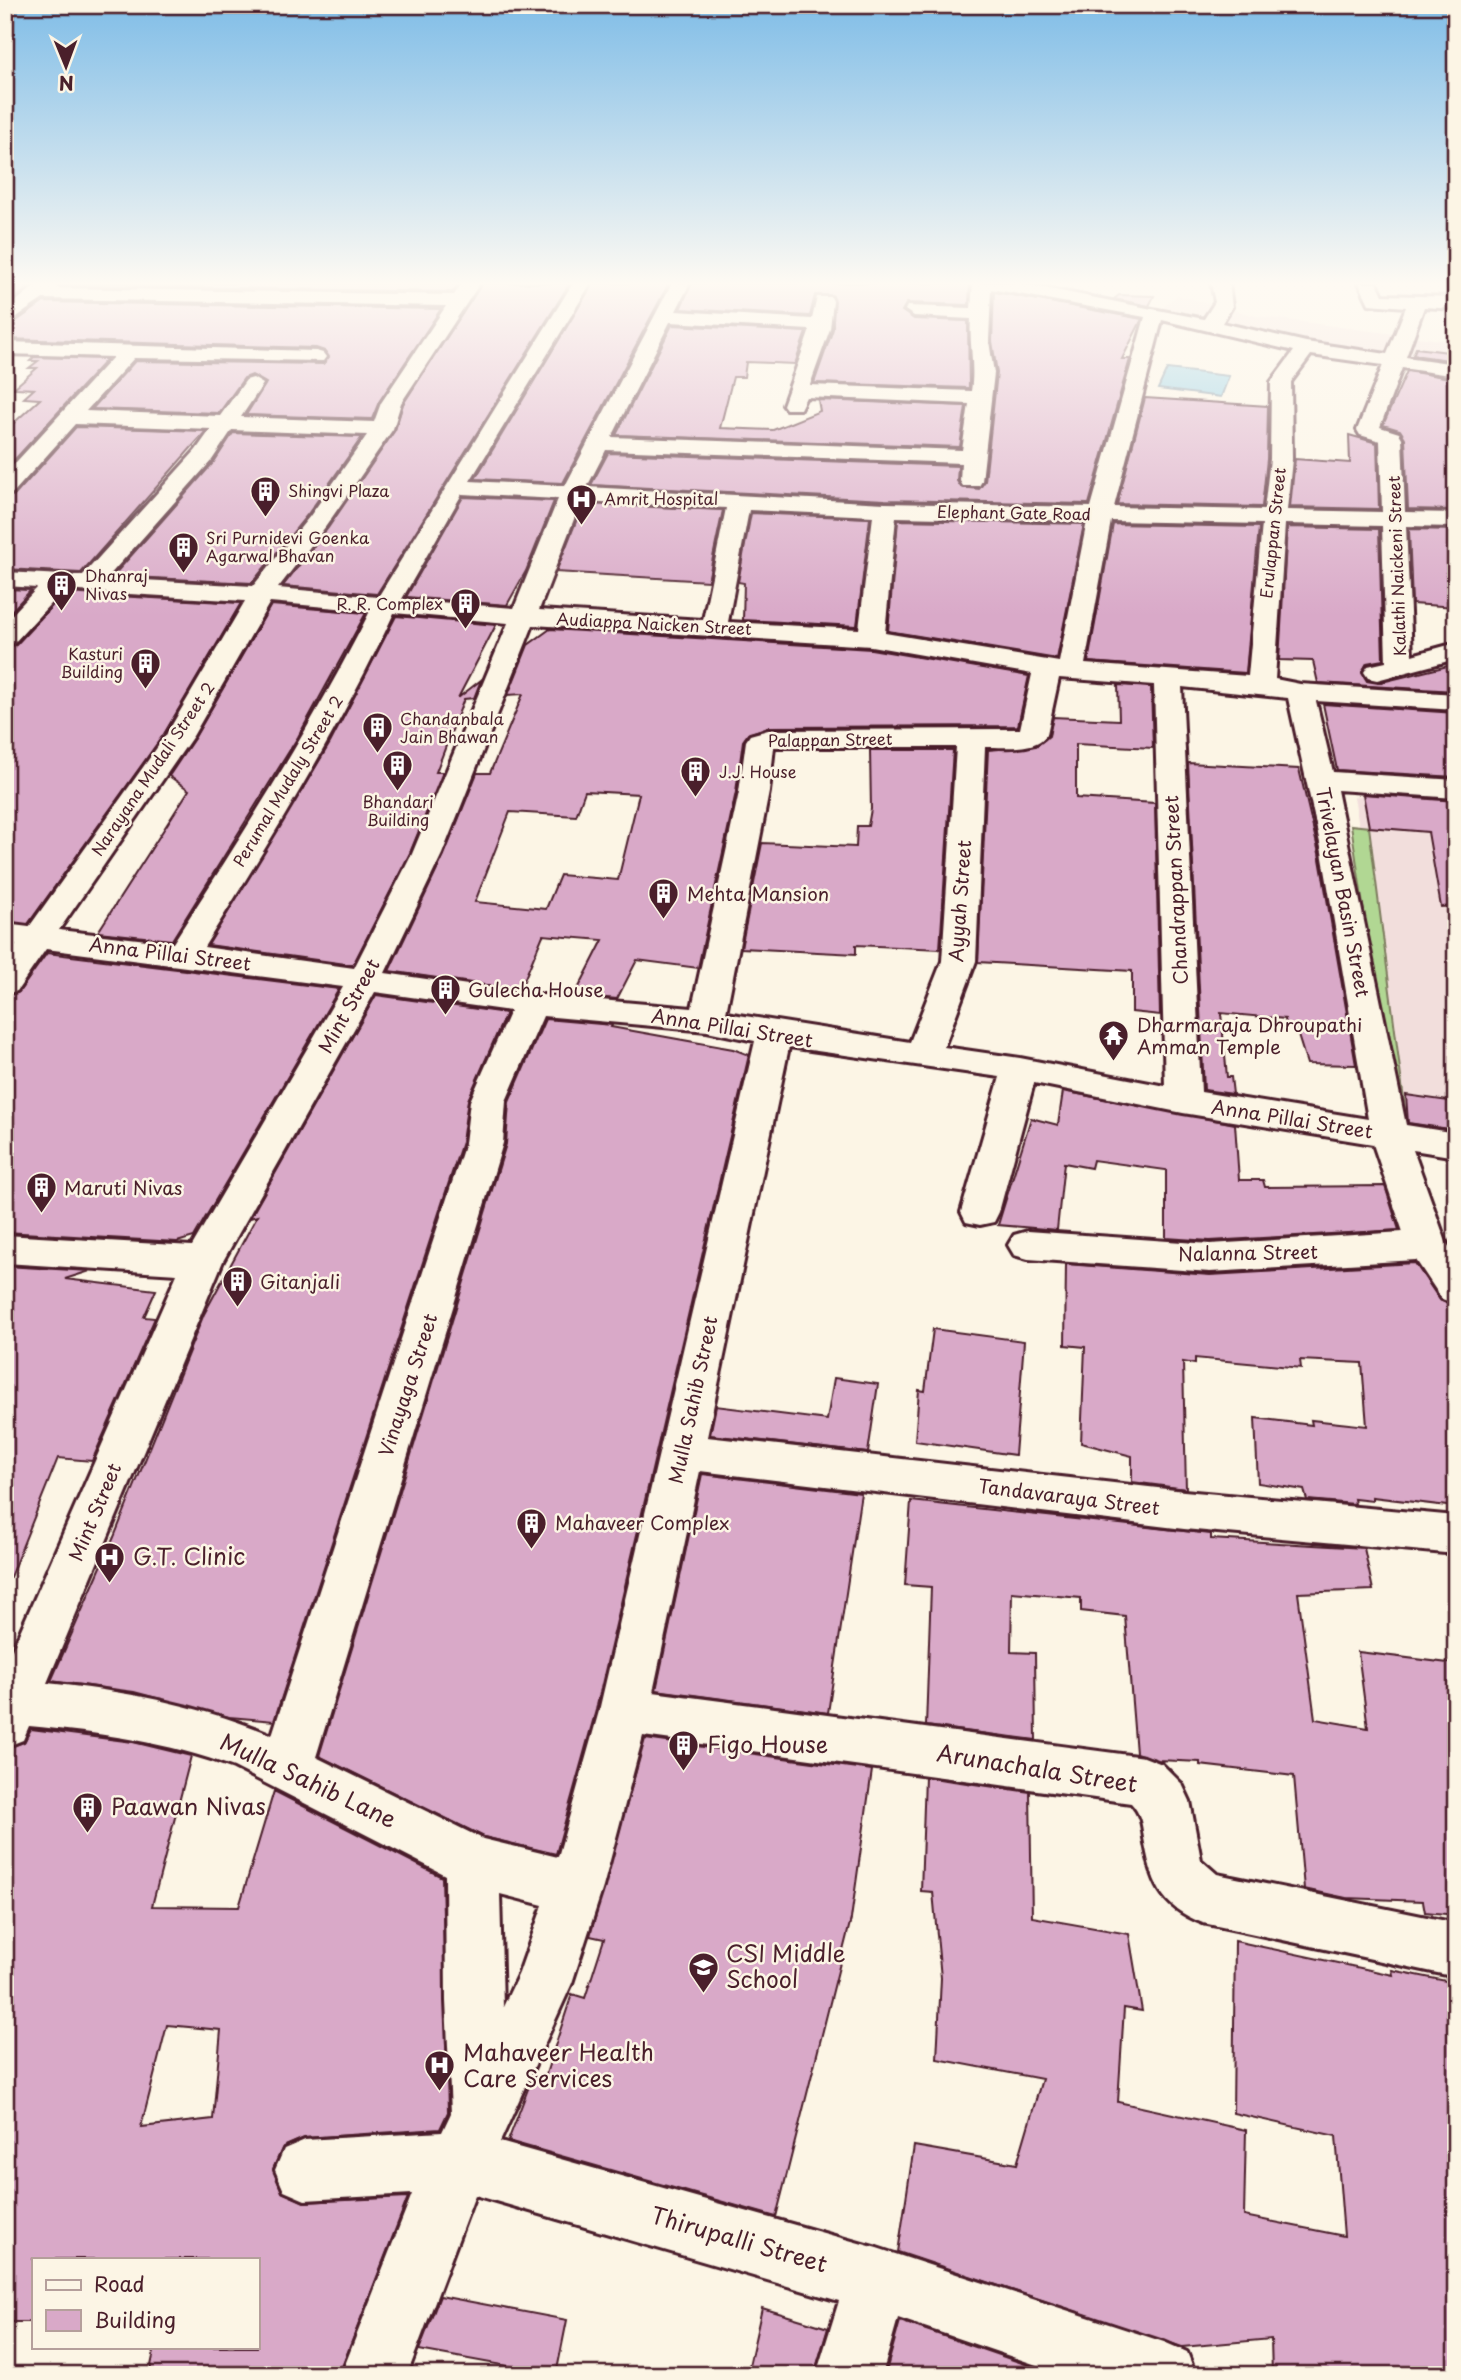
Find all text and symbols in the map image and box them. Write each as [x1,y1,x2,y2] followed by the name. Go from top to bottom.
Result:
[32,32,102,102] north arrow
[59,70,74,98] text: N
[1253,466,1291,599] street label: Erulappan Street
[248,474,282,518] building icon: Shingvi Plaza
[1381,475,1411,657] street label: Kalathi Naickeni Street
[288,478,389,502] place label: Shingvi Plaza
[564,482,598,526] hospital icon: Amrit Hospital
[604,486,718,510] place label: Amrit Hospital
[937,499,1091,525] street label: Elephant Gate Road
[206,525,370,567] place label: Sri Purnidevi Goenka Agarwal Bhavan
[166,530,200,574] building icon: Sri Purnidevi Goenka Agarwal Bhavan
[85,563,148,605] place label: Dhanraj Nivas
[45,568,79,612] building icon: Dhanraj Nivas
[449,587,483,631] building icon: R. R. Complex
[337,591,443,615] place label: R. R. Complex
[556,606,753,640] street label: Audiappa Naicken Street
[60,641,123,683] place label: Kasturi Building
[129,646,163,690] building icon: Kasturi Building
[85,677,220,860] street label: Narayana Mudali Street 2
[226,690,348,871] street label: Perumal Mudaly Street 2
[400,706,504,748] place label: Chandanbala Jain Bhawan
[360,711,394,755] building icon: Chandanbala Jain Bhawan
[767,726,893,752] street label: Palappan Street
[381,748,415,792] building icon: Bhandari Building
[679,755,713,799] building icon: J.J. House
[719,759,797,783] place label: J.J. House
[1310,785,1378,999] street label: Trivelayan Basin Street
[362,789,434,831] place label: Bhandari Building
[1156,795,1194,985] street label: Chandrappan Street
[941,839,977,963] street label: Ayyah Street
[647,877,681,921] building icon: Mehta Mansion
[687,879,829,907] place label: Mehta Mansion
[88,929,253,977] street label: Anna Pillai Street
[311,953,386,1058] street label: Mint Street
[428,973,462,1017] building icon: Gulecha House
[468,975,604,1003] place label: Gulecha House
[650,1000,815,1054] street label: Anna Pillai Street
[1137,1010,1362,1060] place label: Dharmaraja Dhroupathi Amman Temple
[1097,1019,1131,1063] temple icon: Dharmaraja Dhroupathi Amman Temple
[1210,1091,1375,1145] street label: Anna Pillai Street
[24,1171,58,1215] building icon: Maruti Nivas
[64,1173,183,1201] place label: Maruti Nivas
[1178,1237,1318,1267] street label: Nalanna Street
[220,1265,254,1309] building icon: Gitanjali
[260,1267,340,1295] place label: Gitanjali
[371,1309,443,1460] street label: Vinayaga Street
[661,1313,724,1486] street label: Mulla Sahib Street
[61,1458,127,1565] street label: Mint Street
[977,1471,1162,1521] street label: Tandavaraya Street
[515,1506,549,1550] building icon: Mahaveer Complex
[555,1508,730,1536] place label: Mahaveer Complex
[133,1538,245,1573] place label: G.T. Clinic
[93,1540,127,1584] hospital icon: G.T. Clinic
[215,1723,403,1836] street label: Mulla Sahib Lane
[707,1726,828,1761] place label: Figo House
[667,1728,701,1772] building icon: Figo House
[934,1734,1140,1801] street label: Arunachala Street
[111,1788,266,1823] place label: Paawan Nivas
[71,1790,105,1834] building icon: Paawan Nivas
[726,1935,846,1996] place label: CSI Middle School
[686,1950,720,1994] school or university icon: CSI Middle School
[463,2034,654,2095] place label: Mahaveer Health Care Services
[423,2049,457,2093] hospital icon: Mahaveer Health Care Services
[647,2197,832,2280] street label: Thirupalli Street
[32,2258,259,2348] legend
[94,2267,145,2299] text: Road
[94,2303,176,2335] text: Building

